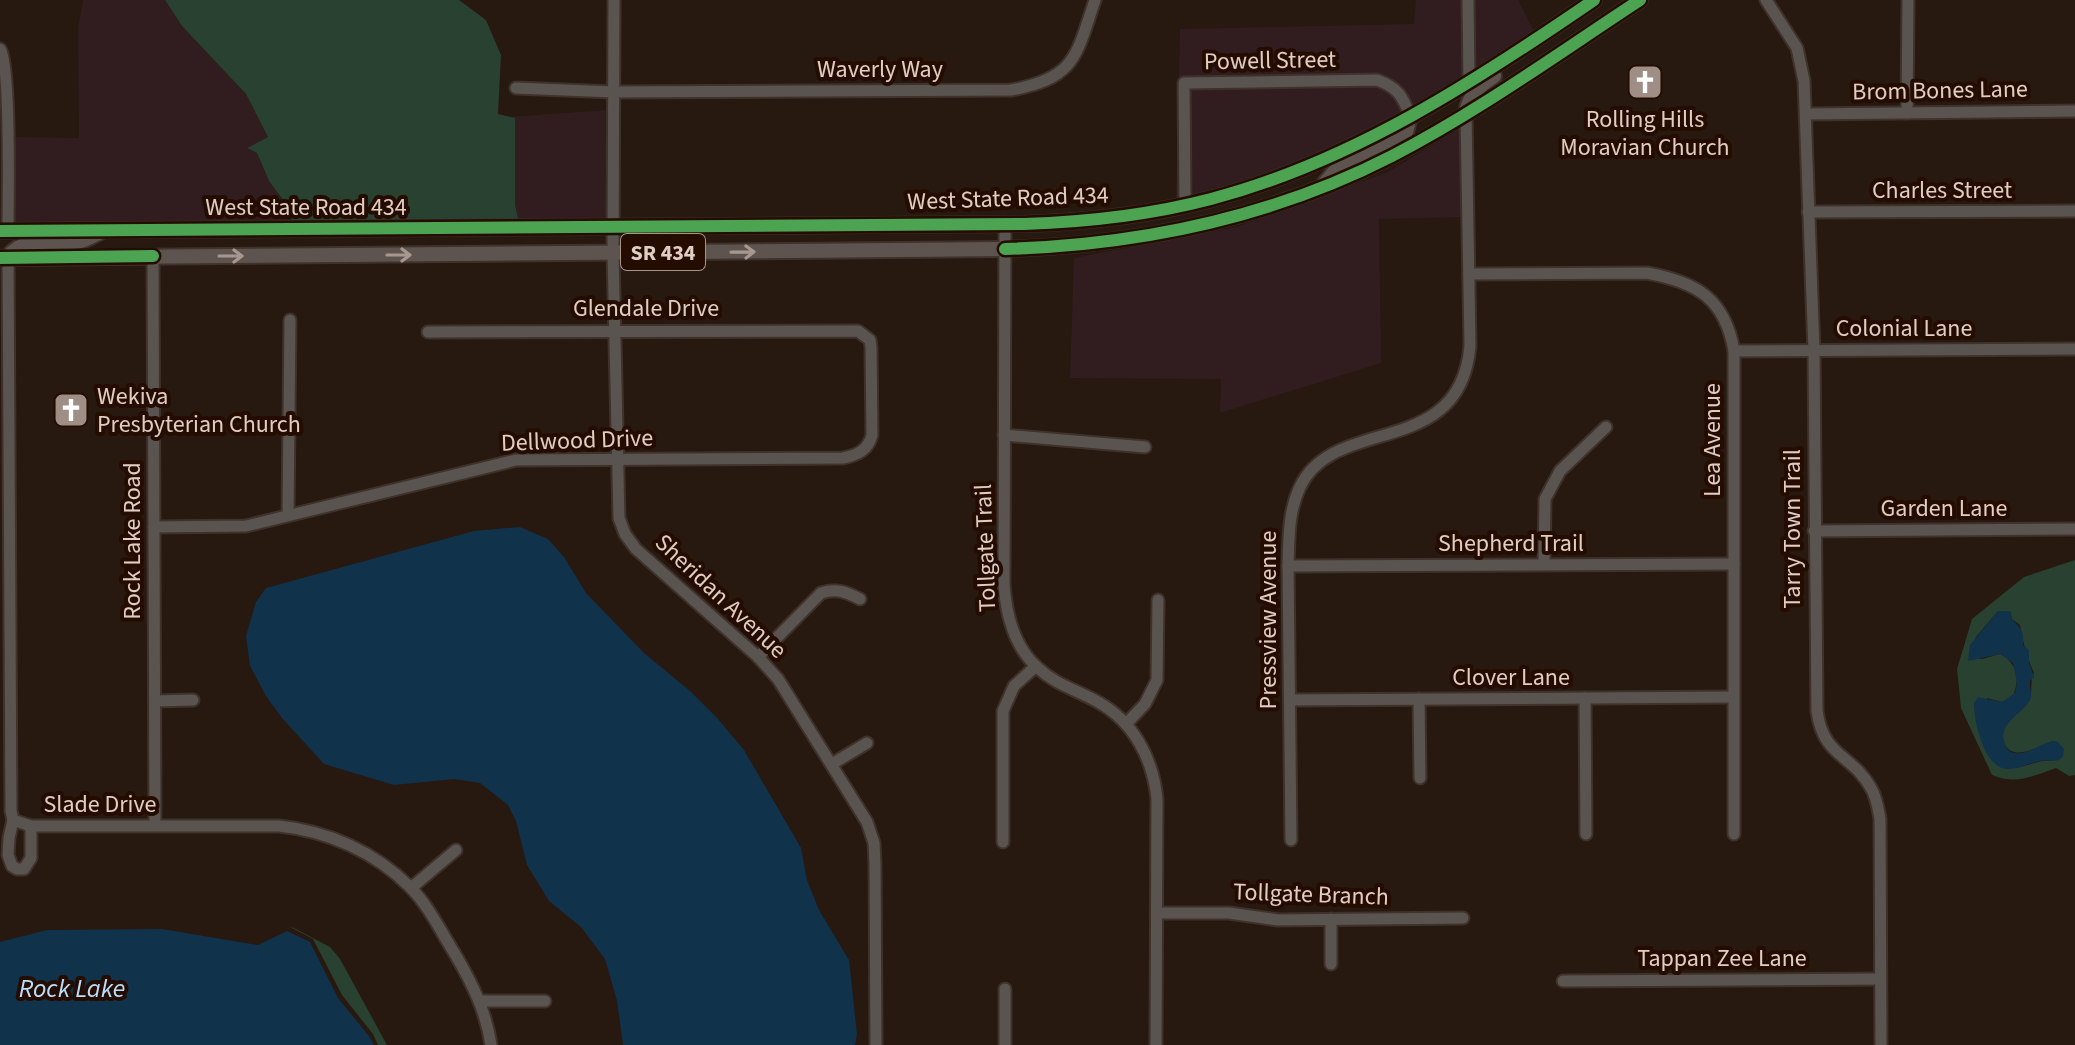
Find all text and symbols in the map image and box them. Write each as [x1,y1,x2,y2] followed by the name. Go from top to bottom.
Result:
[1204,42,1336,79] street label: Powell Street
[817,52,943,87] street label: Waverly Way
[1626,63,1664,101] church icon: Rolling Hills Moravian Church
[1852,71,2028,110] street label: Brom Bones Lane
[1560,102,1730,165] place label: Rolling Hills Moravian Church
[1872,173,2012,208] street label: Charles Street
[907,177,1109,220] street label: West State Road 434
[205,190,407,225] street label: West State Road 434
[621,234,705,270] road number: SR 434
[729,244,756,259] one-way arrow
[385,247,412,262] one-way arrow
[217,248,244,264] one-way arrow
[573,291,719,326] street label: Glendale Drive
[1836,311,1972,346] street label: Colonial Lane
[97,379,301,442] place label: Wekiva Presbyterian Church
[1695,383,1730,497] street label: Lea Avenue
[52,391,90,429] church icon: Wekiva Presbyterian Church
[500,420,654,461] street label: Dellwood Drive
[1775,449,1810,609] street label: Tarry Town Trail
[115,462,150,620] street label: Rock Lake Road
[966,483,1005,613] street label: Tollgate Trail
[1881,491,2007,526] street label: Garden Lane
[647,526,795,667] street label: Sheridan Avenue
[1438,526,1584,561] street label: Shepherd Trail
[1251,531,1286,709] street label: Pressview Avenue
[1452,660,1570,695] street label: Clover Lane
[43,787,157,822] street label: Slade Drive
[1233,874,1389,915] street label: Tollgate Branch
[1637,941,1807,976] street label: Tappan Zee Lane
[19,970,125,1007] water label: Rock Lake

